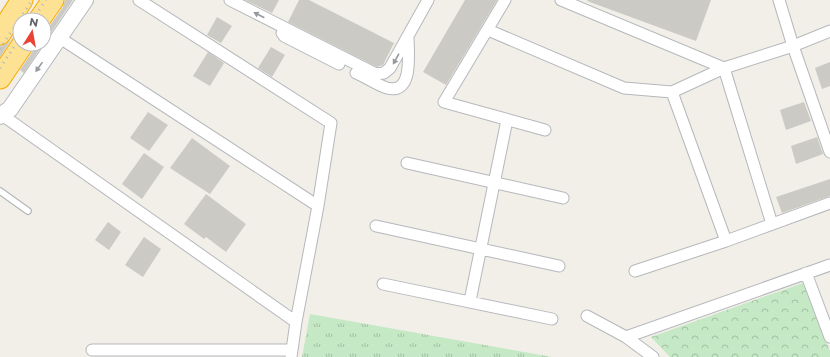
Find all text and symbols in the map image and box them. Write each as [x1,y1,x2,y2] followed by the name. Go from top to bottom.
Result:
[12,12,52,52] north arrow
[254,12,265,18] one-way arrow
[28,14,40,30] text: N
[392,53,399,64] one-way arrow
[35,62,43,72] one-way arrow

